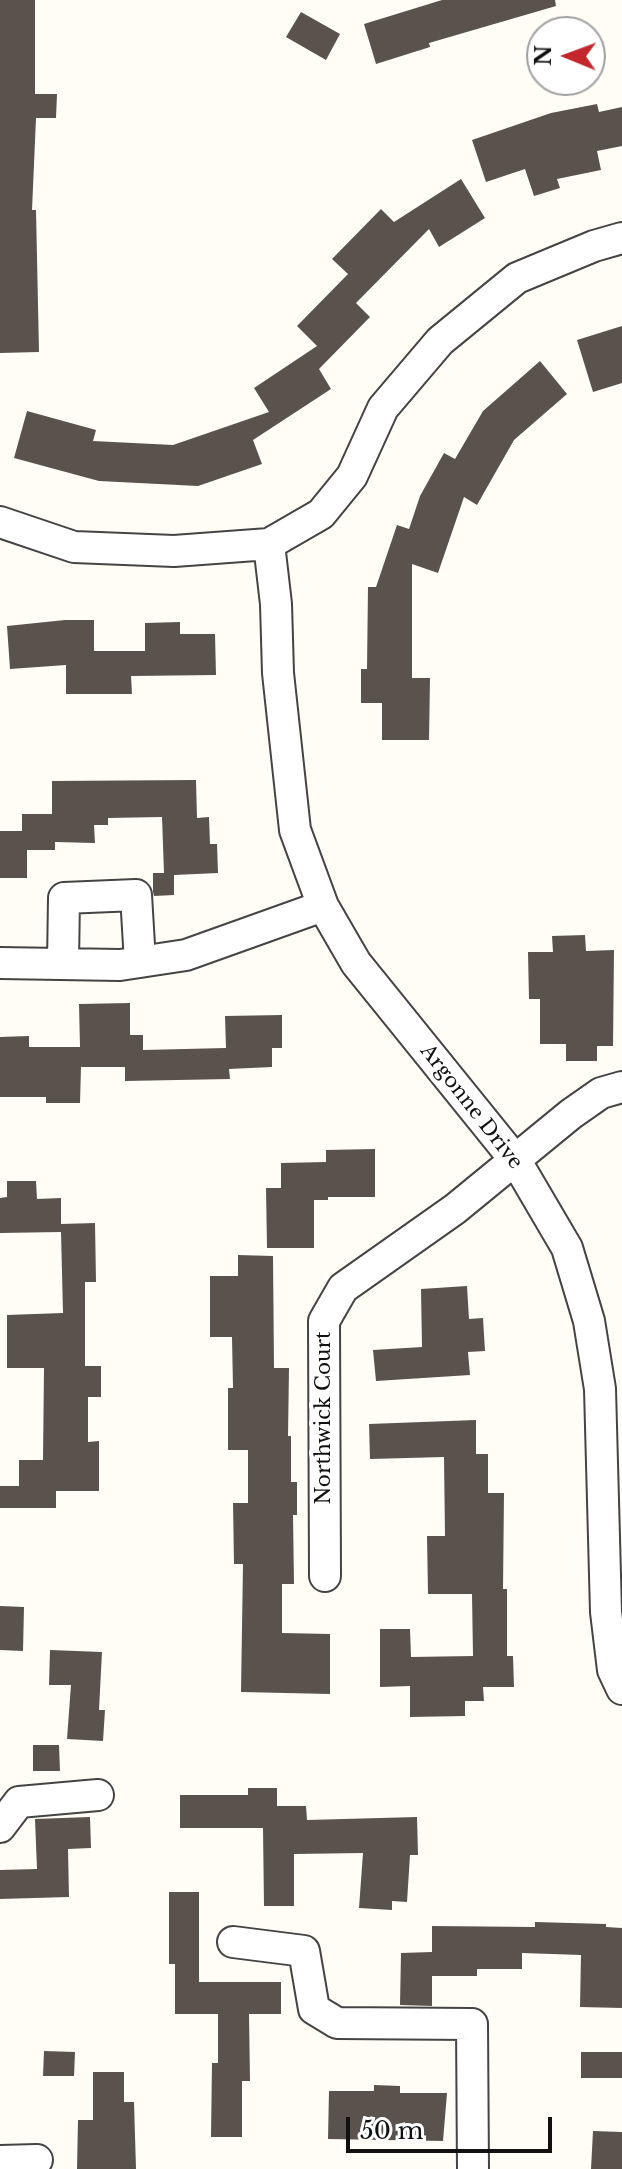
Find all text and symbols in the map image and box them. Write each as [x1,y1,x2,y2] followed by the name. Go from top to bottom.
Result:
[526,16,606,96] north arrow
[530,45,557,66] text: N
[415,1040,527,1174] street label: Argonne Drive
[312,1331,336,1505] street label: Northwick Court
[350,2101,556,2151] scale bar
[360,2116,423,2145] text: 50 m

